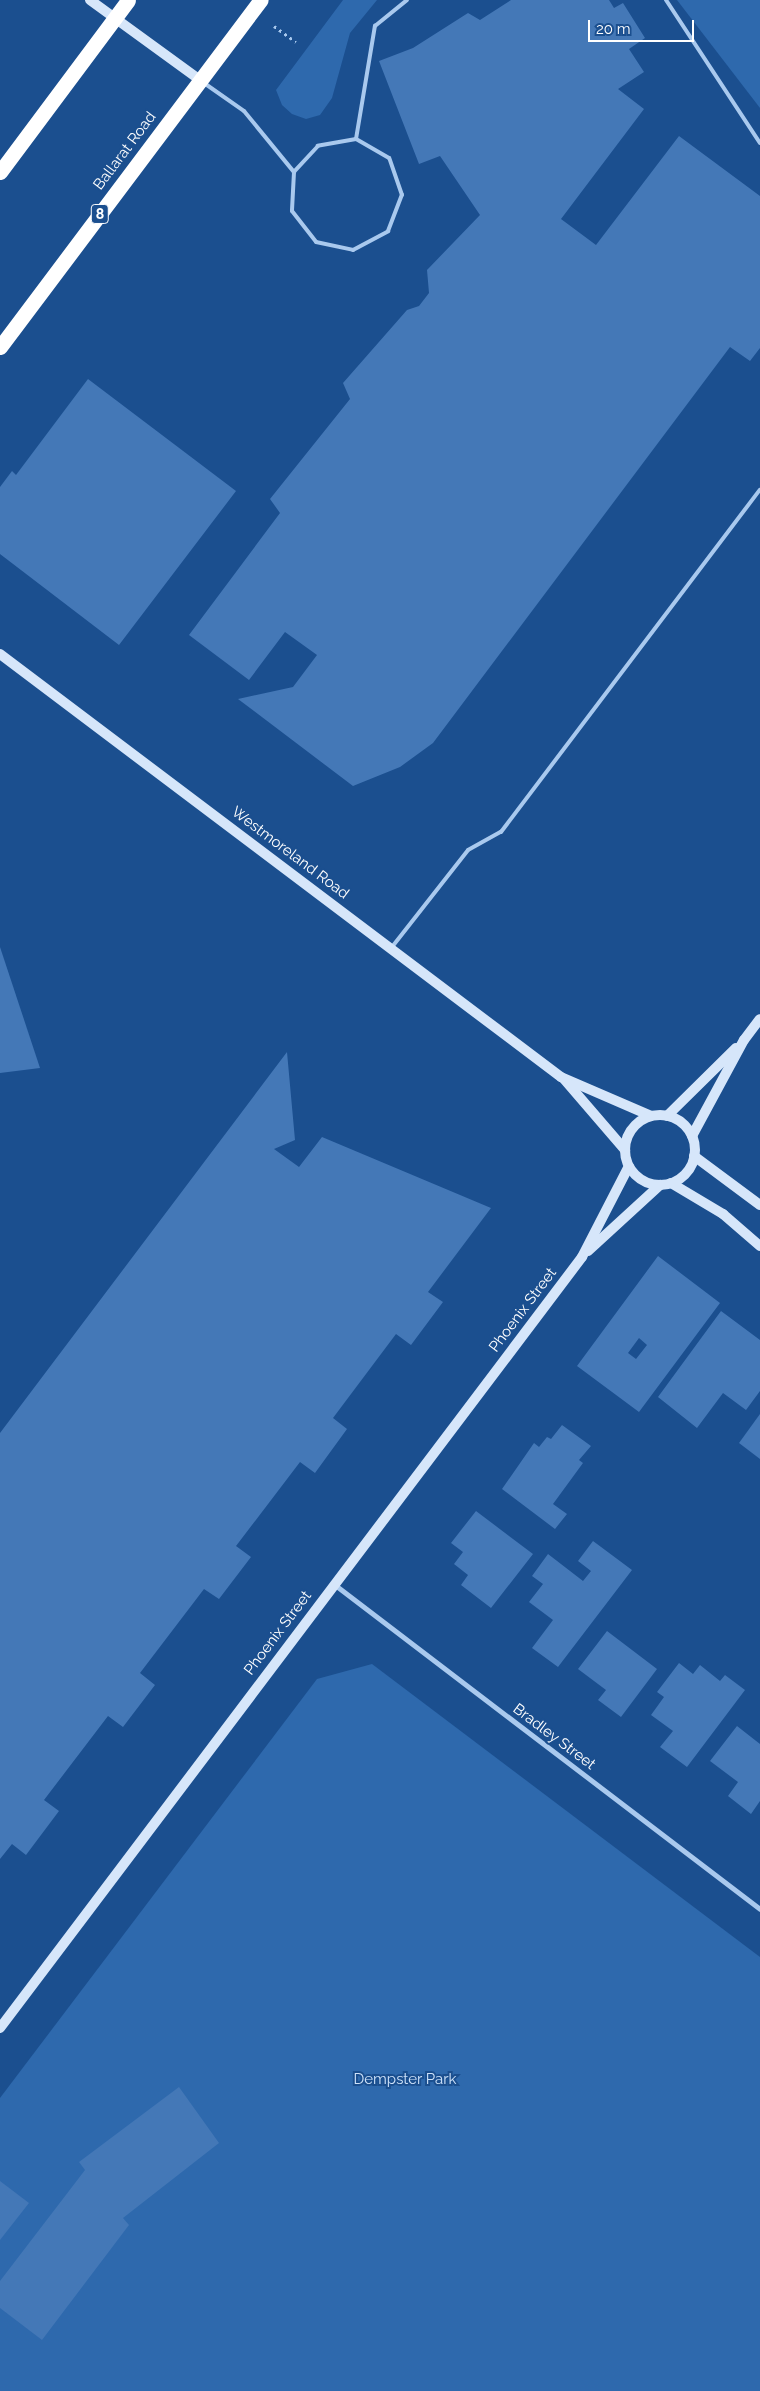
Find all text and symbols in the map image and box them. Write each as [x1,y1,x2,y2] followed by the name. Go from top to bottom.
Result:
[590,10,696,42] scale bar
[596,20,631,38] text: 20 m
[90,109,160,193] street label: Ballarat Road
[90,202,110,225] road number: 8
[228,803,352,903] street label: Westmoreland Road
[485,1264,561,1356] street label: Phoenix Street
[240,1587,316,1679] street label: Phoenix Street
[509,1700,599,1774] street label: Bradley Street
[353,2071,457,2089] park label: Dempster Park

